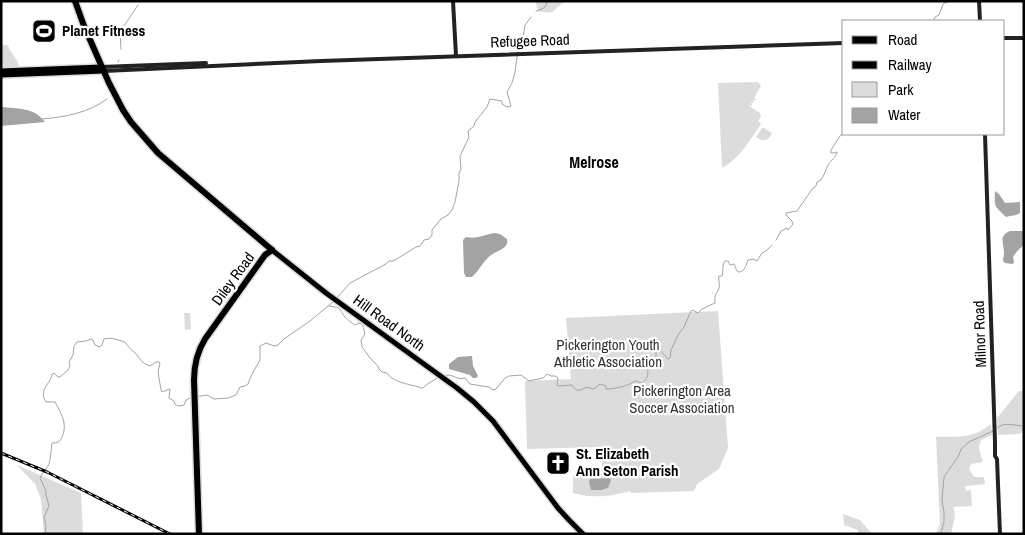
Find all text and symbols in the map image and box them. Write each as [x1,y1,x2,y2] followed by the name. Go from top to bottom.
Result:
[31,18,57,44] sports icon: Planet Fitness
[62,20,146,41] place label: Planet Fitness
[842,20,1005,135] legend
[490,29,570,52] street label: Refugee Road
[888,29,917,50] text: Road
[888,54,933,75] text: Railway
[888,79,914,100] text: Park
[888,104,920,125] text: Water
[569,151,619,173] district label: Melrose
[206,248,259,309] street label: Diley Road
[349,289,429,356] street label: Hill Road North
[968,300,991,368] street label: Milnor Road
[553,334,662,372] park label: Pickerington Youth Athletic Association
[629,380,735,418] park label: Pickerington Area Soccer Association
[576,443,679,481] place label: St. Elizabeth Ann Seton Parish
[545,450,571,476] church icon: St. Elizabeth Ann Seton Parish

